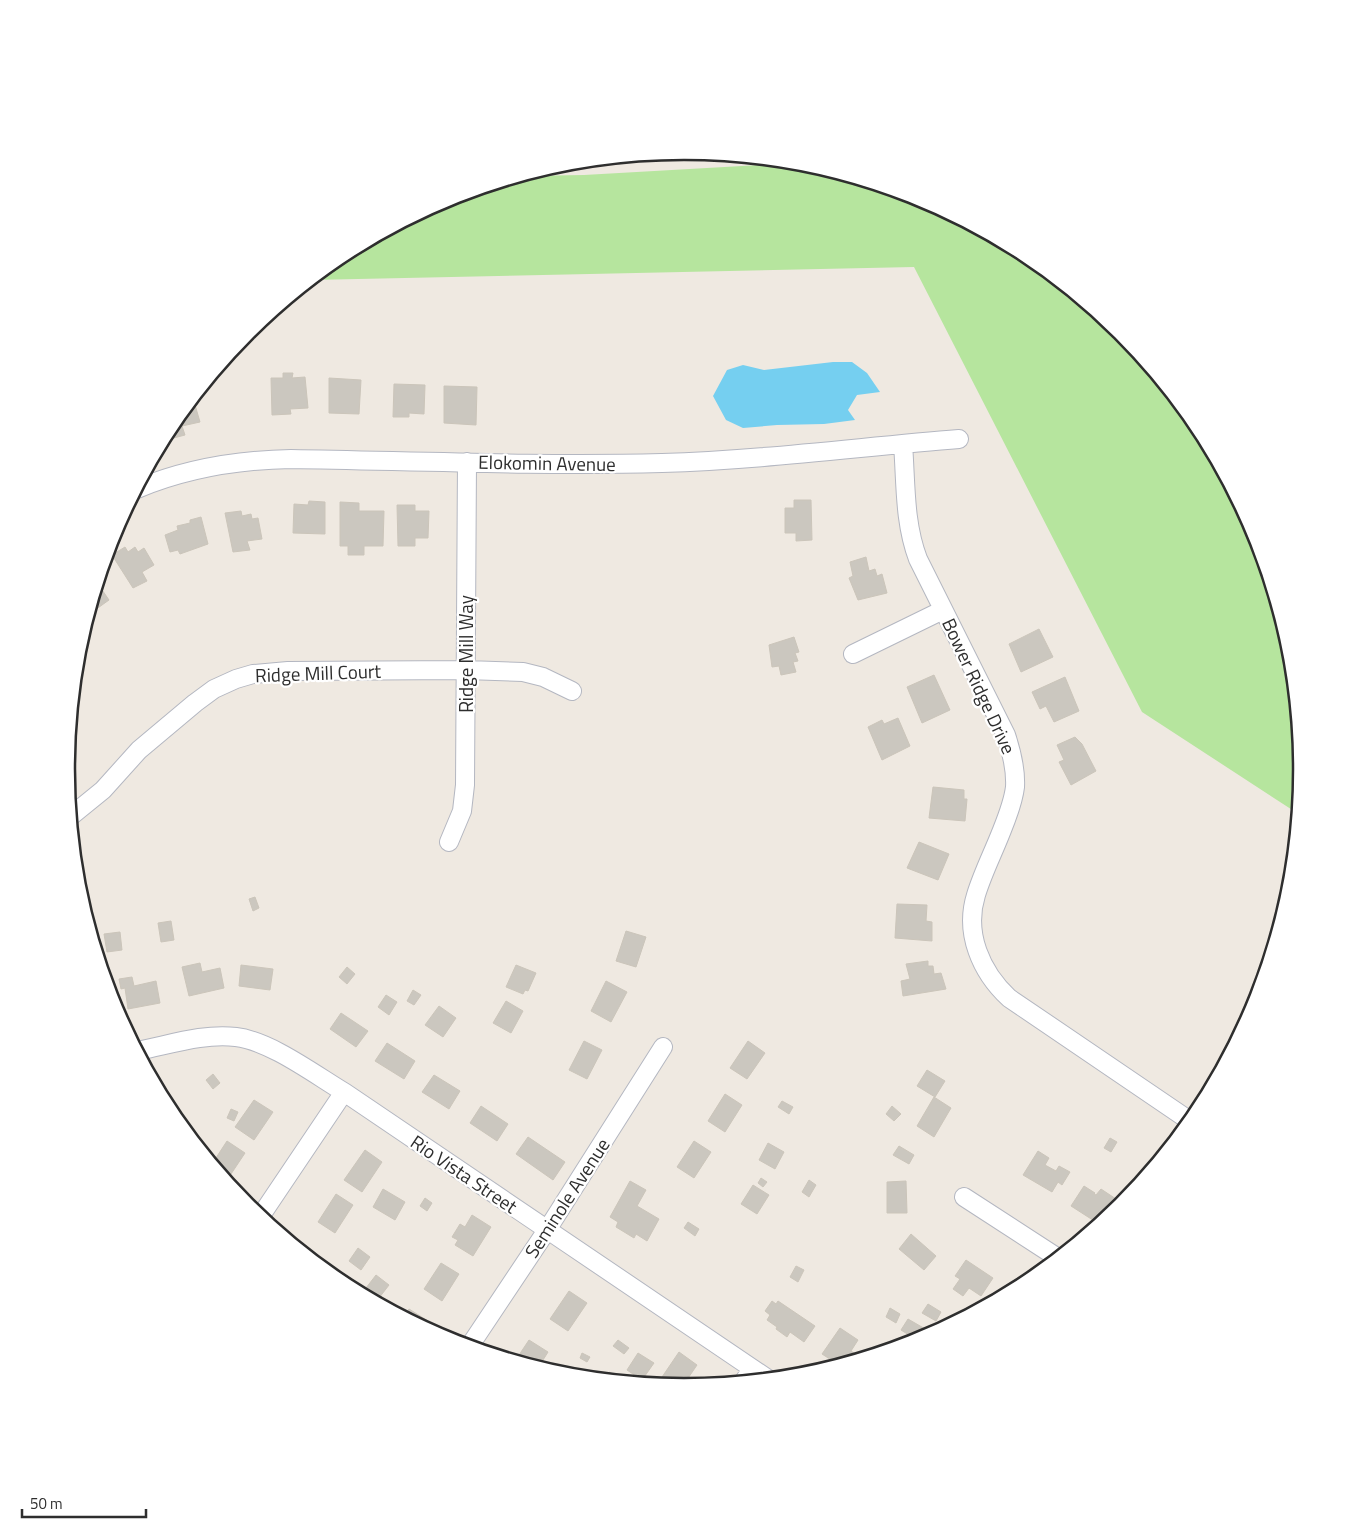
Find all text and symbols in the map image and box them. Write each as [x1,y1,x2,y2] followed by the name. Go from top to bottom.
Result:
[478,447,616,478] street label: Elokomin Avenue
[451,595,480,713] street label: Ridge Mill Way
[935,613,1024,759] street label: Bower Ridge Drive
[254,656,382,689] street label: Ridge Mill Court
[405,1127,524,1220] street label: Rio Vista Street
[517,1132,616,1263] street label: Seminole Avenue
[22,1486,146,1518] scale bar
[30,1492,63,1515] text: 50 m

